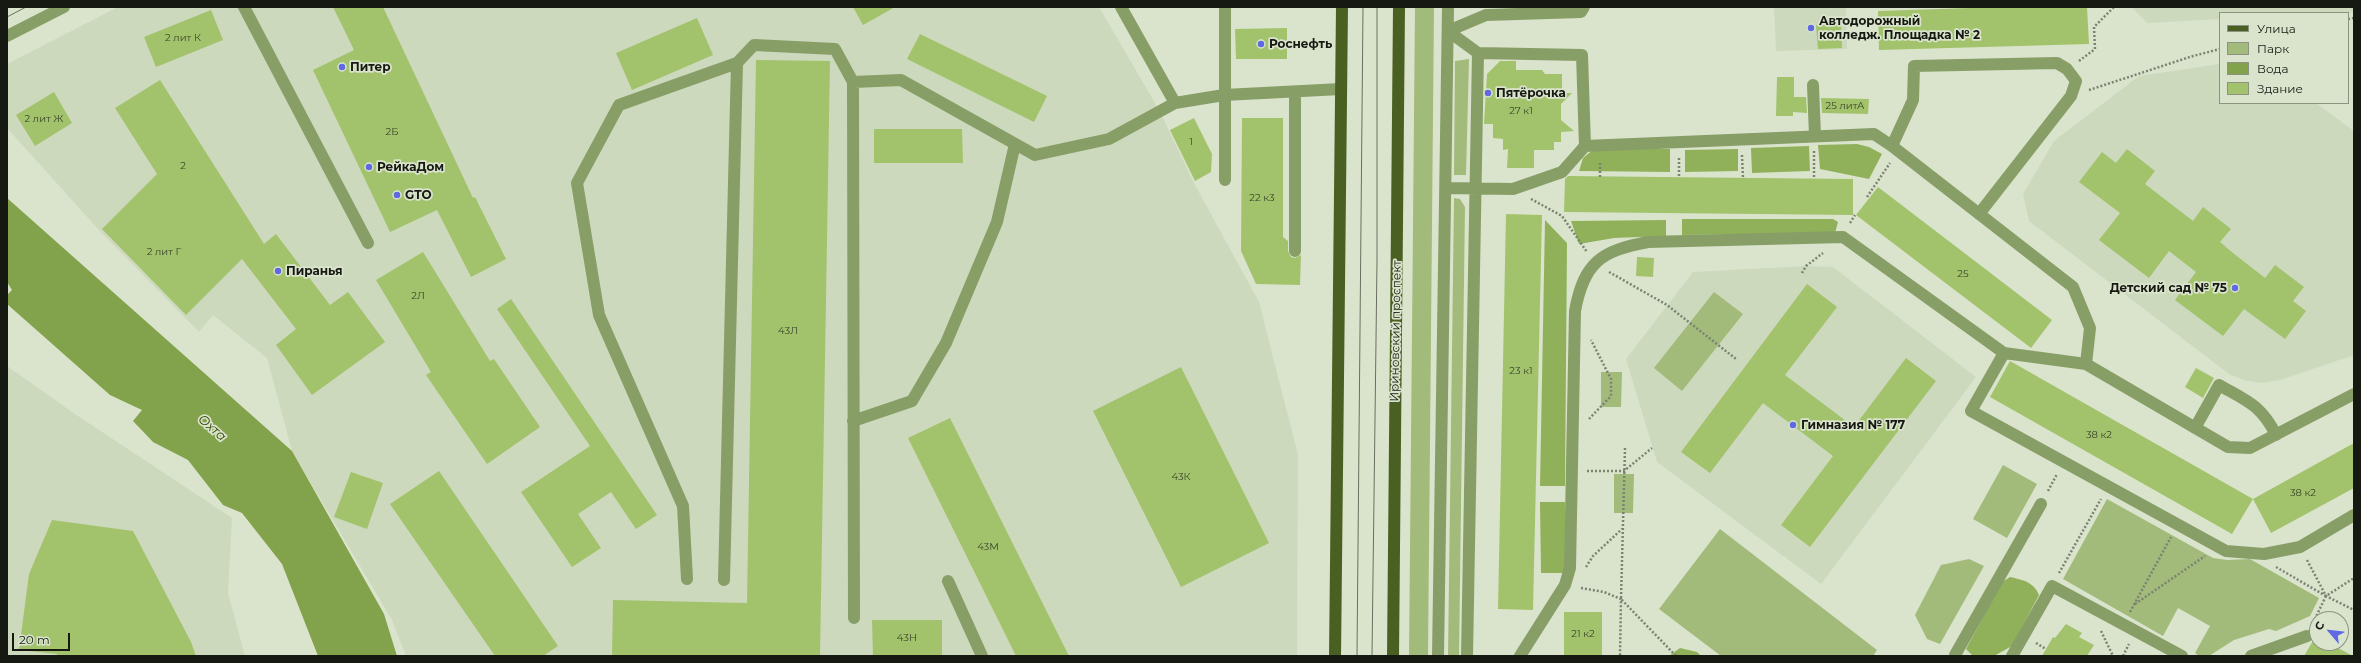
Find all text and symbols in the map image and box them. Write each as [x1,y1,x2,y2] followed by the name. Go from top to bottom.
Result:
[2219,12,2349,104] legend
[1819,14,1980,42] place label: Автодорожный колледж. Площадка № 2
[2257,21,2296,36] text: Улица
[1806,23,1816,33] marker: Автодорожный колледж. Площадка № 2
[165,32,201,44] house number: 2 лит К
[1269,37,1332,51] place label: Роснефть
[1256,39,1266,49] marker: Роснефть
[2257,41,2289,56] text: Парк
[350,60,390,74] place label: Питер
[2257,61,2288,76] text: Вода
[337,62,347,72] marker: Питер
[2257,81,2303,96] text: Здание
[1496,86,1566,100] place label: Пятёрочка
[1483,88,1493,98] marker: Пятёрочка
[1826,100,1864,112] house number: 25 литА
[1509,105,1533,117] house number: 27 к1
[25,113,63,125] house number: 2 лит Ж
[386,126,398,138] house number: 2Б
[1189,136,1193,148] house number: 1
[180,160,186,172] house number: 2
[377,160,444,174] place label: РейкаДом
[364,162,374,172] marker: РейкаДом
[405,188,432,202] place label: GTO
[392,190,402,200] marker: GTO
[1249,192,1275,204] house number: 22 к3
[147,246,181,258] house number: 2 лит Г
[1388,260,1404,402] street label: Ириновский проспект
[286,264,342,278] place label: Пиранья
[273,266,283,276] marker: Пиранья
[1957,268,1969,280] house number: 25
[2110,281,2227,295] place label: Детский сад № 75
[2230,283,2240,293] marker: Детский сад № 75
[411,290,425,302] house number: 2Л
[778,325,798,337] house number: 43Л
[1509,365,1533,377] house number: 23 к1
[195,411,229,445] water label: Охта
[1801,418,1905,432] place label: Гимназия № 177
[1788,420,1798,430] marker: Гимназия № 177
[2086,429,2112,441] house number: 38 к2
[1171,471,1191,483] house number: 43К
[2290,487,2316,499] house number: 38 к2
[977,541,999,553] house number: 43М
[2309,611,2349,651] north arrow
[2311,619,2327,633] text: С
[14,625,72,651] scale bar
[1571,628,1595,640] house number: 21 к2
[19,632,50,647] text: 20 m
[897,632,917,644] house number: 43Н

